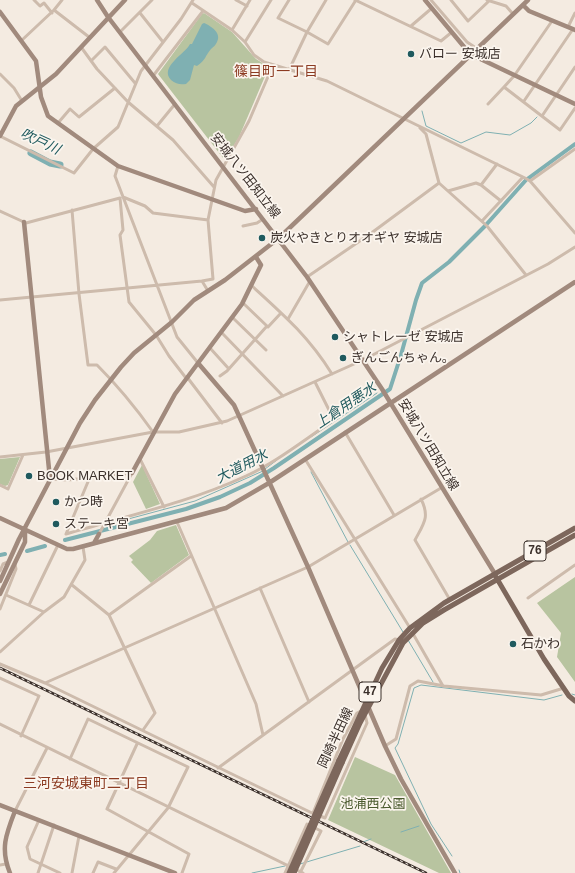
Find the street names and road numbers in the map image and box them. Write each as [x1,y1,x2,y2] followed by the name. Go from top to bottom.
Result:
[207,130,283,222] street label: 安城八ツ田知立線
[395,396,461,494] street label: 安城八ツ田知立線
[524,541,546,561] road number: 76
[359,682,381,702] road number: 47
[315,705,357,771] street label: 岡崎半田線

